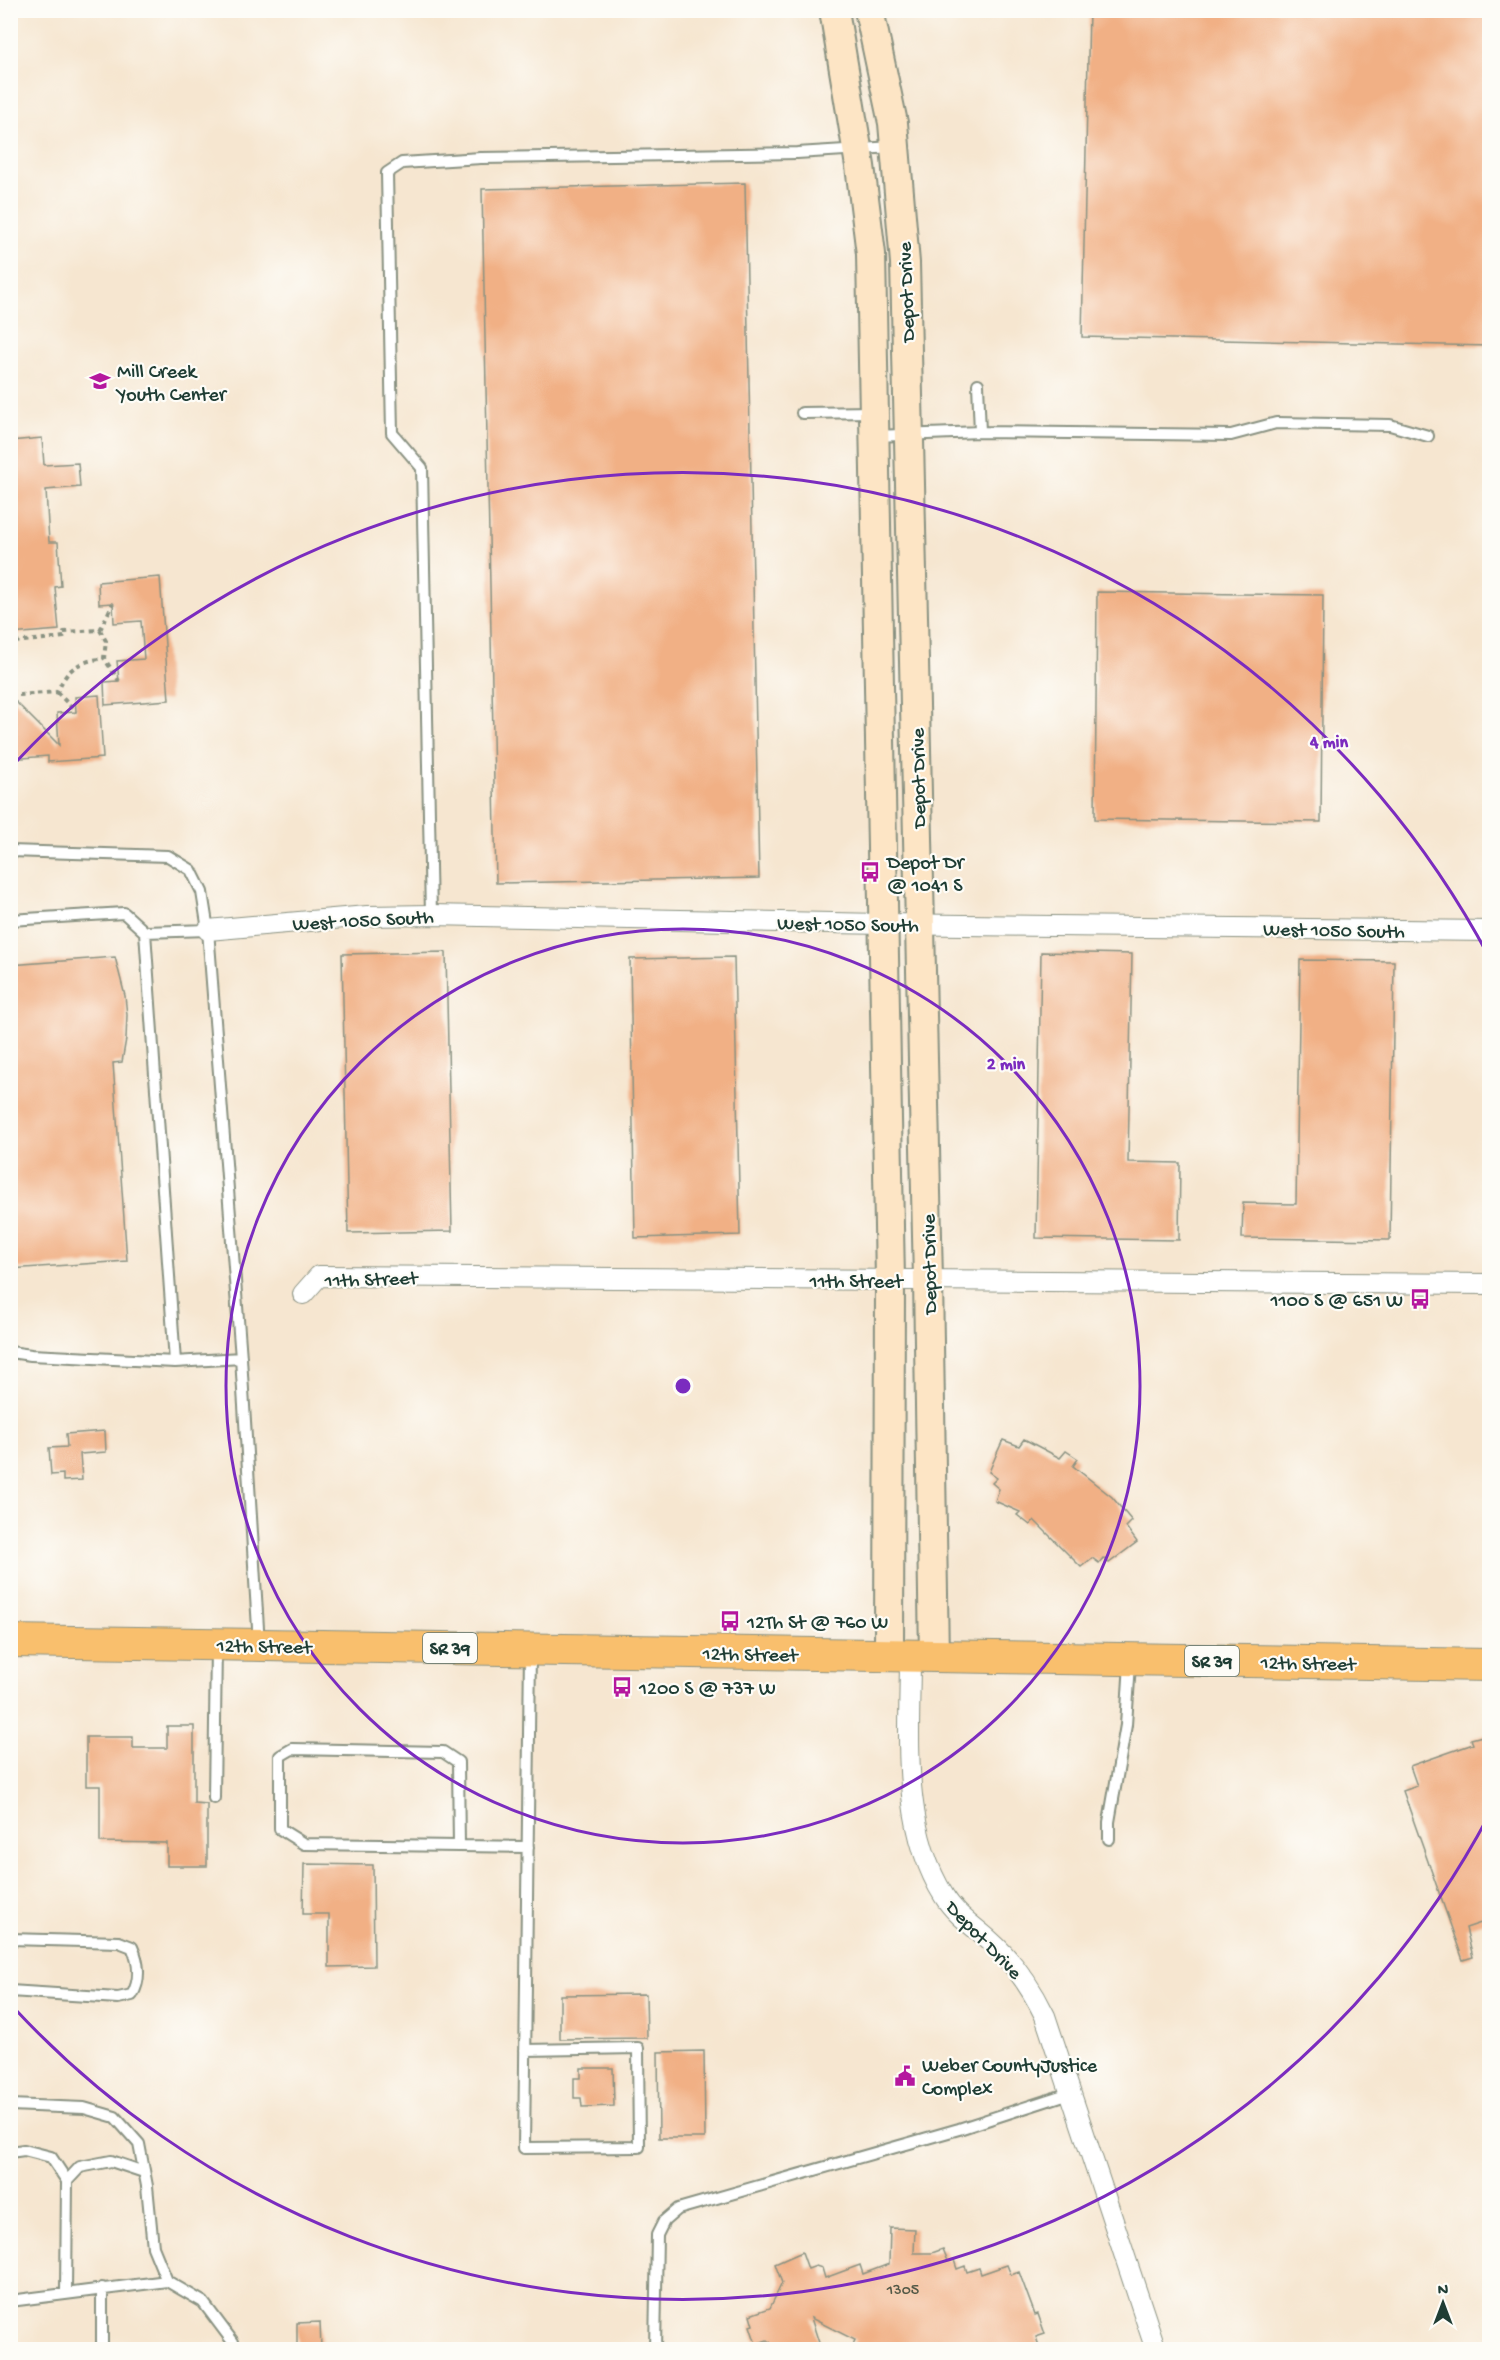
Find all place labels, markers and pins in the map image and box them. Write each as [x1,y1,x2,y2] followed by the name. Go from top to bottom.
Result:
[115,362,228,408] place label: Mill Creek Youth Center
[88,369,112,393] school or university icon: Mill Creek Youth Center
[885,853,966,899] place label: Depot Dr @ 1041 S
[858,860,882,884] bus stop icon: Depot Dr @ 1041 S
[1408,1287,1432,1311] bus stop icon: 1100 S @ 651 W
[1269,1291,1403,1314] place label: 1100 S @ 651 W
[673,1376,693,1396] centre of rings
[718,1609,742,1633] bus stop icon: 12Th St @ 760 W
[746,1613,888,1636] place label: 12Th St @ 760 W
[610,1675,634,1699] bus stop icon: 1200 S @ 737 W
[638,1679,776,1702] place label: 1200 S @ 737 W
[922,2056,1098,2102] place label: Weber CountyJustice Complex
[893,2064,917,2088] public building icon: Weber CountyJustice Complex

